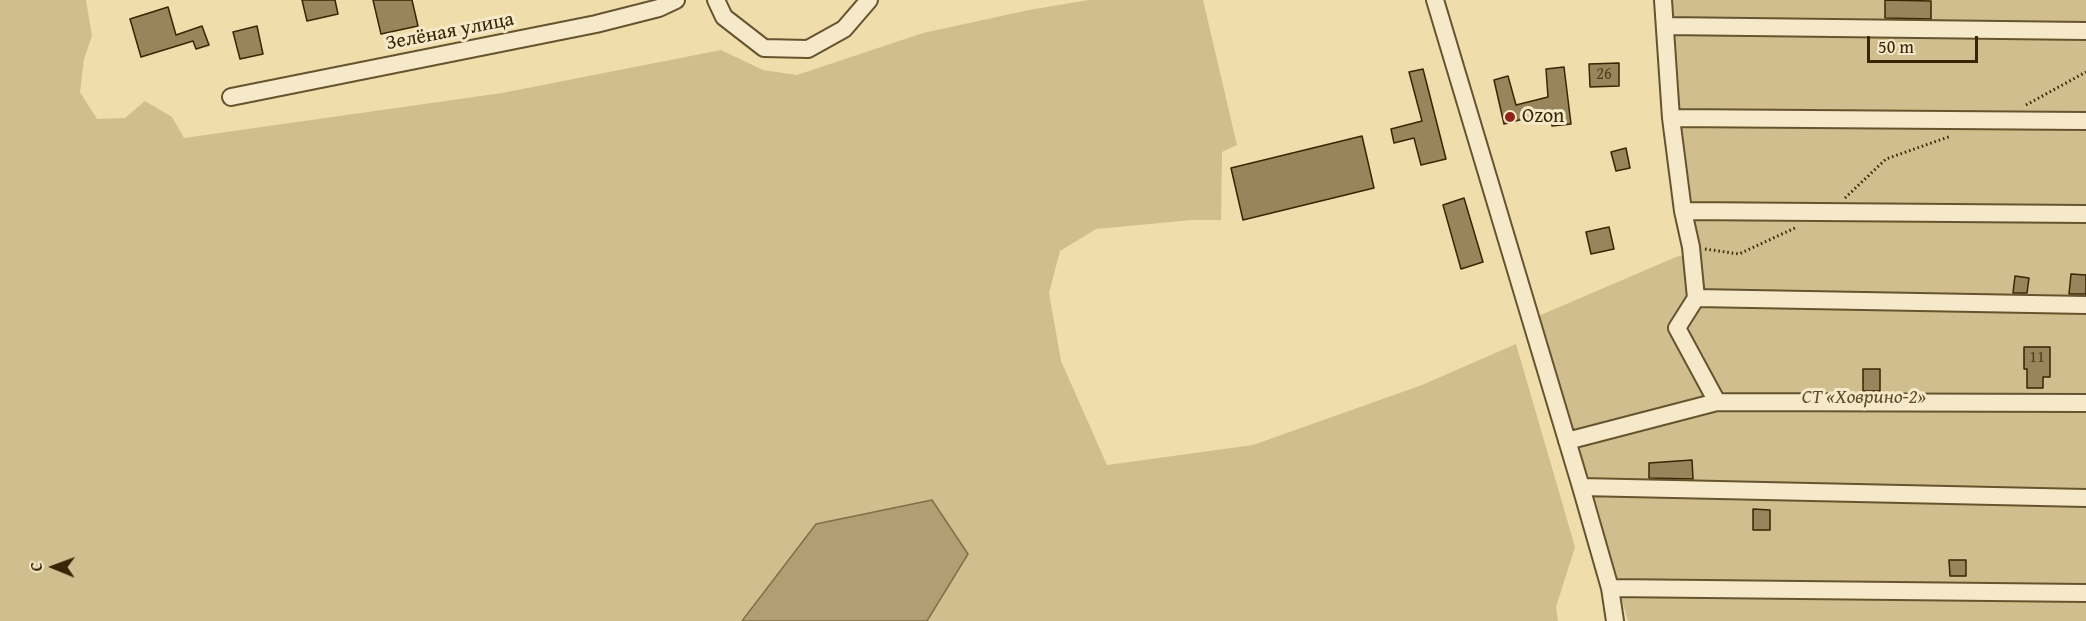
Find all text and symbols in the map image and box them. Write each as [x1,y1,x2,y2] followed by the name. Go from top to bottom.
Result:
[384,8,516,56] street label: Зелёная улица
[1870,24,1981,62] scale bar
[1878,33,1914,60] text: 50 m
[1596,65,1612,85] house number: 26
[1522,105,1564,129] place label: Ozon
[1503,110,1517,124] marker: Ozon
[2029,348,2045,368] house number: 11
[1802,386,1926,410] park label: СТ «Ховрино-2»
[24,537,84,597] north arrow
[24,562,48,571] text: С

